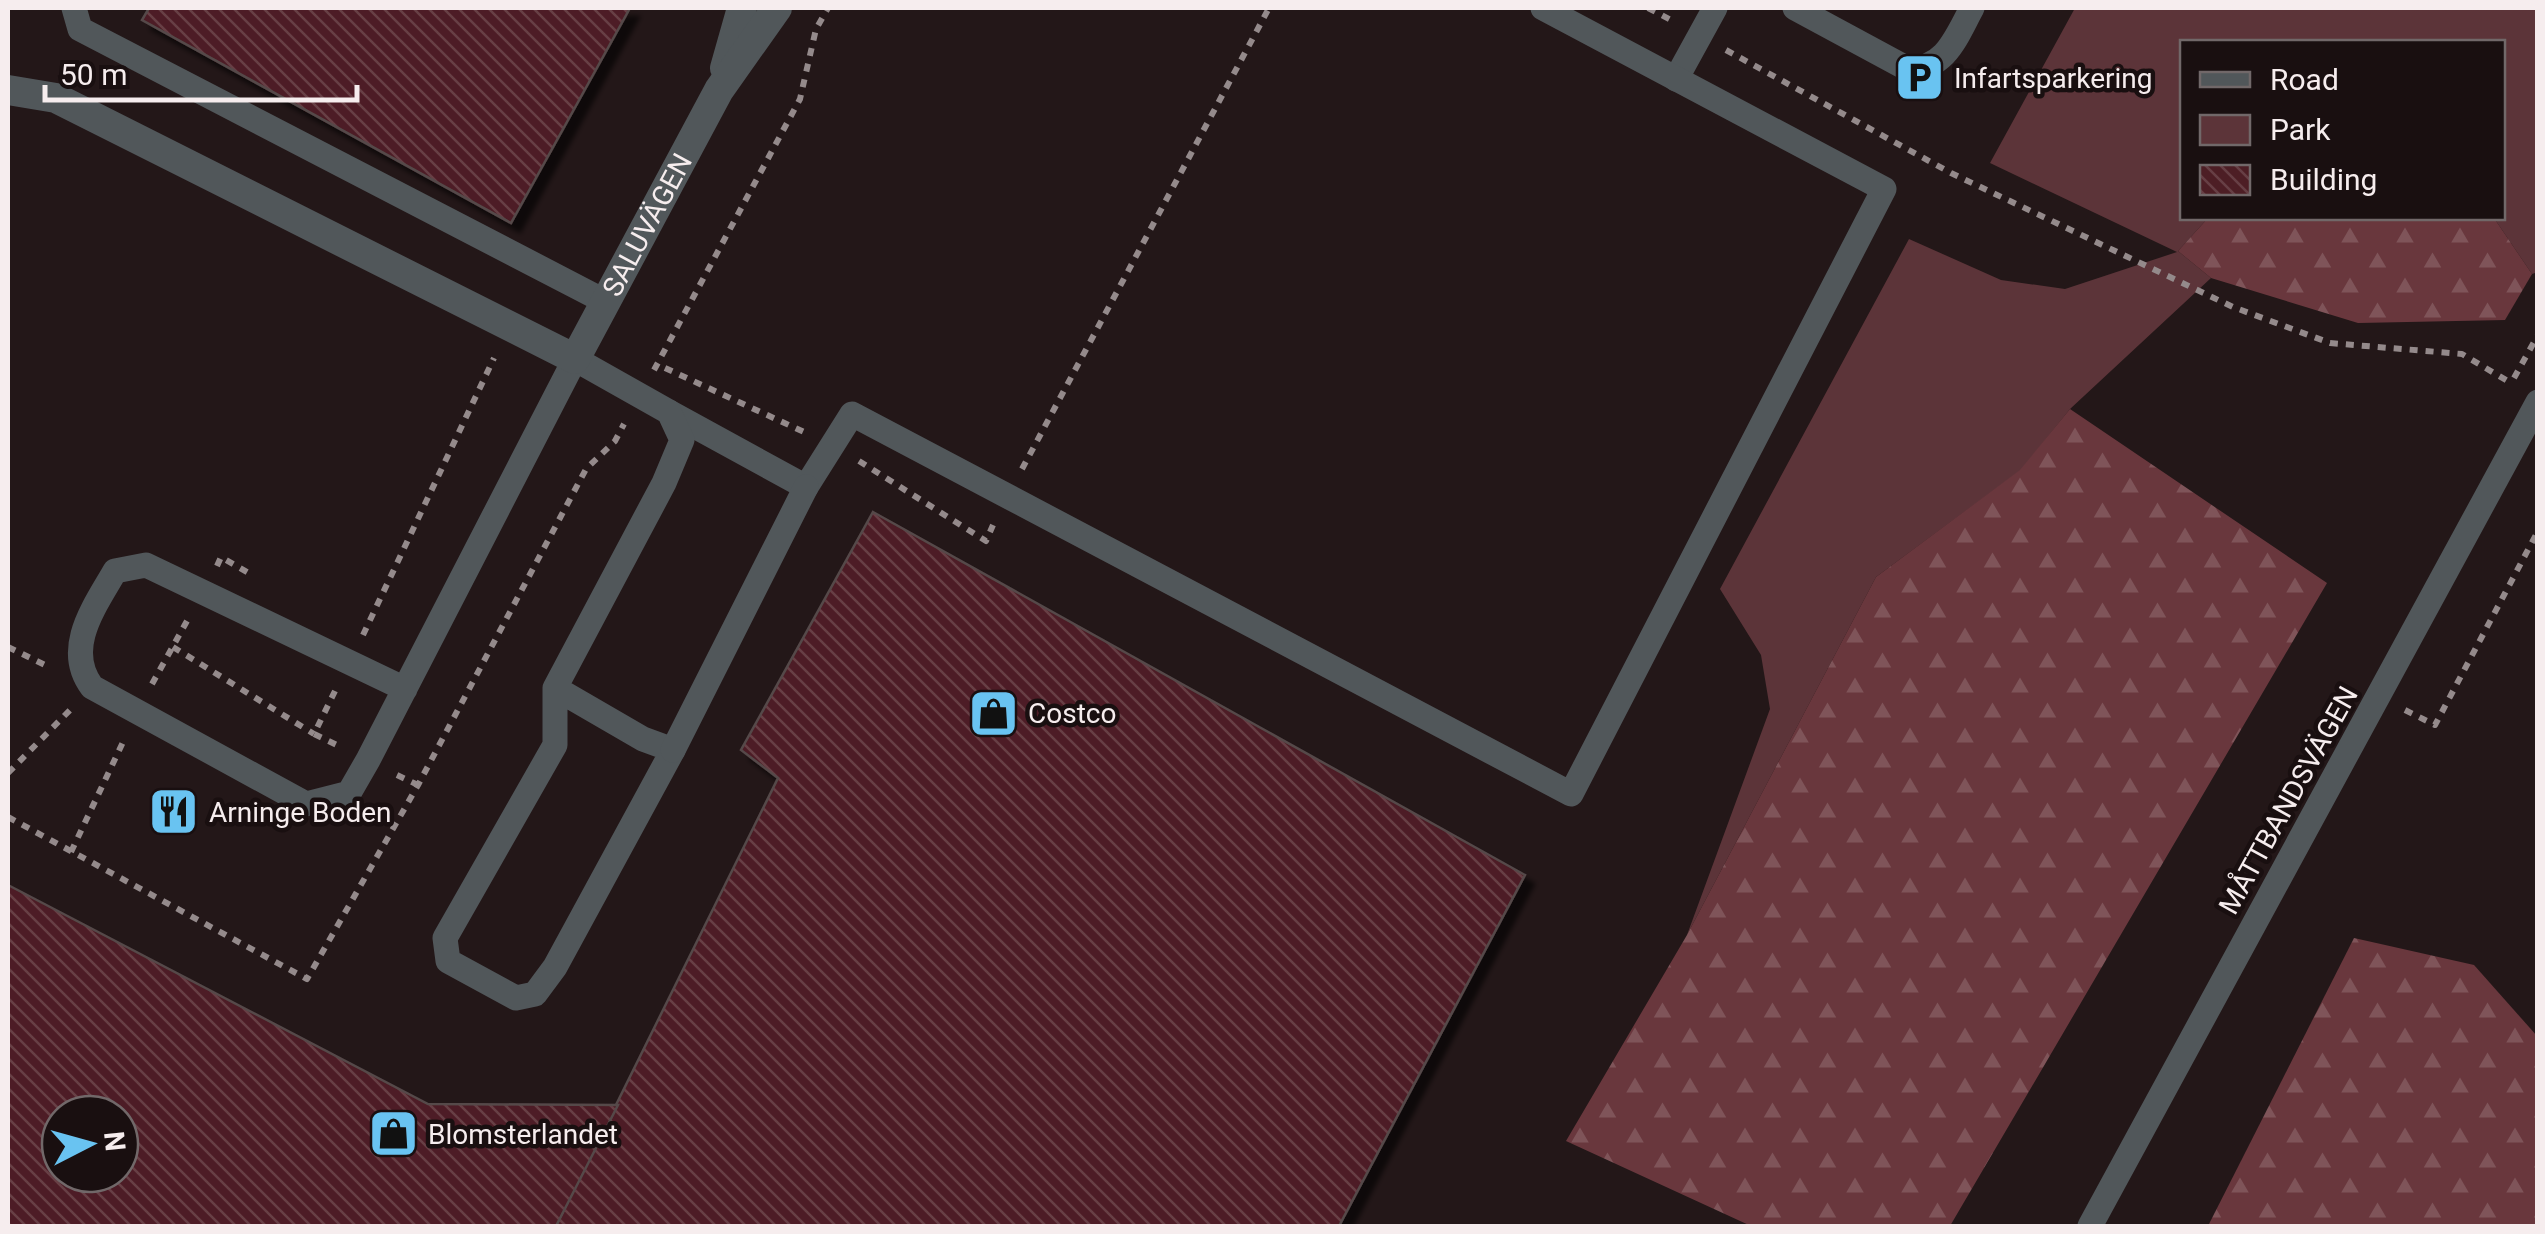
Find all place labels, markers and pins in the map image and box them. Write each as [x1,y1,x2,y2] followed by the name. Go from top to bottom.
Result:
[1893,52,1945,104] parking icon: Infartsparkering
[1954,62,2153,95] place label: Infartsparkering
[967,687,1019,739] shop icon: Costco
[1028,697,1116,730] place label: Costco
[148,786,200,838] restaurant icon: Arninge Boden
[209,796,392,829] place label: Arninge Boden
[367,1108,419,1160] shop icon: Blomsterlandet
[428,1118,618,1151] place label: Blomsterlandet

